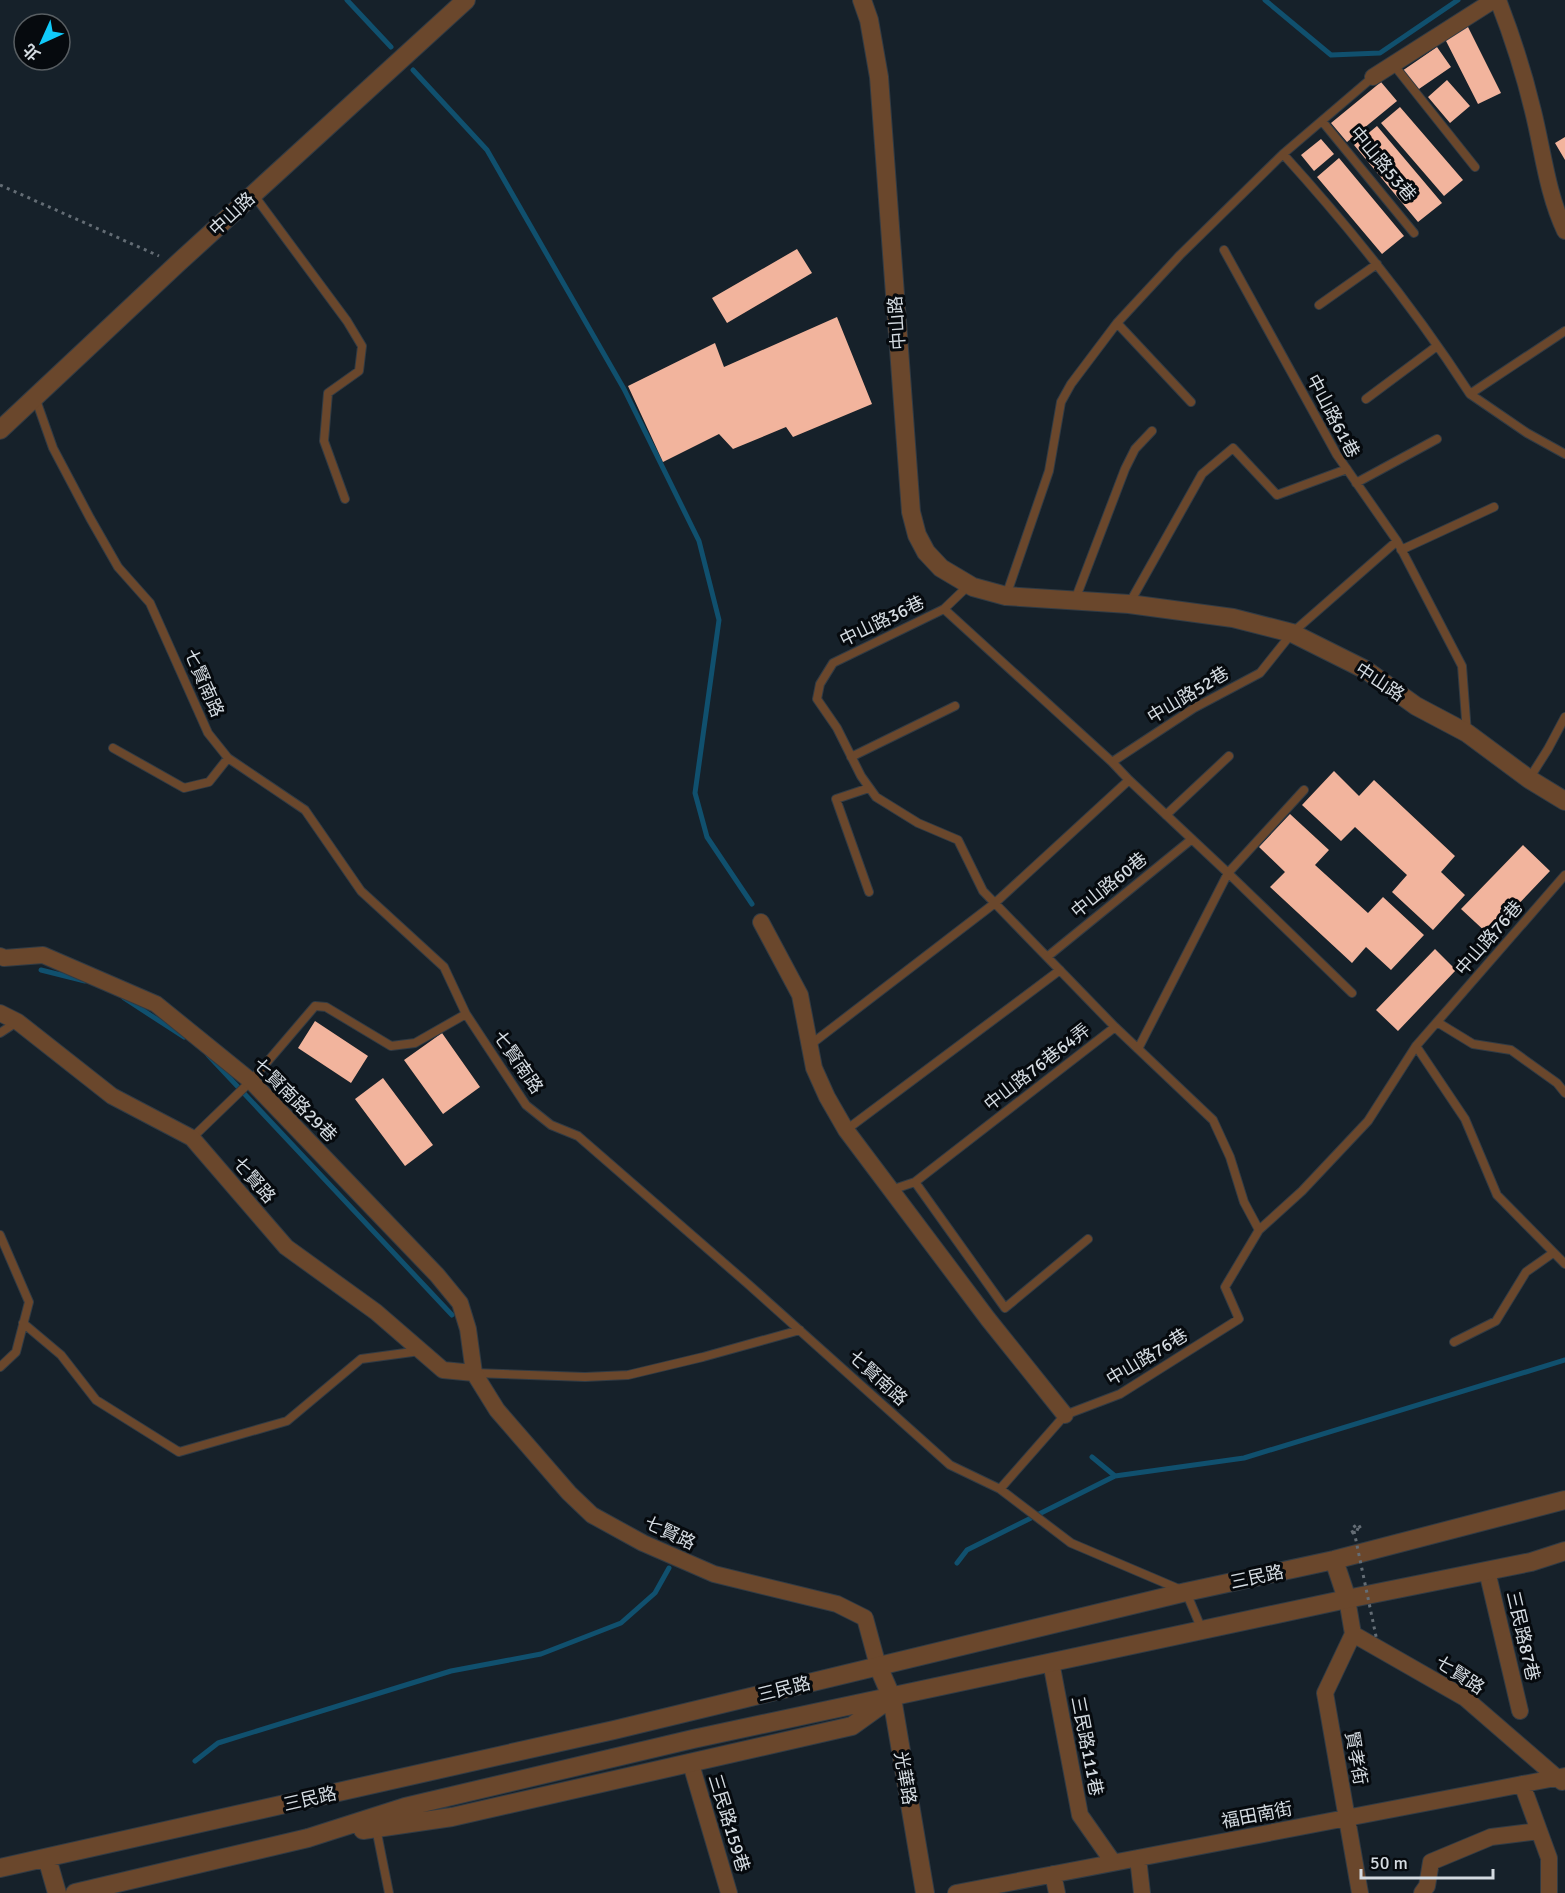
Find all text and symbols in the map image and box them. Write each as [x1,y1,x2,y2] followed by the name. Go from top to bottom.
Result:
[12,12,72,72] north arrow
[19,39,45,65] text: 北
[1345,122,1421,206] street label: 中山路53巷
[205,188,259,240] street label: 中山路
[884,295,910,351] street label: 中山路
[1302,370,1364,462] street label: 中山路61巷
[836,591,928,651] street label: 中山路36巷
[179,646,229,720] street label: 七賢南路
[1351,658,1409,706] street label: 中山路
[1143,662,1233,728] street label: 中山路52巷
[1067,848,1151,922] street label: 中山路60巷
[1451,896,1527,980] street label: 中山路76巷
[979,1019,1095,1115] street label: 中山路76巷64弄
[488,1026,548,1098] street label: 七賢南路
[249,1054,341,1146] street label: 七賢南路29巷
[228,1152,280,1208] street label: 七賢路
[1102,1324,1192,1390] street label: 中山路76巷
[844,1346,912,1410] street label: 七賢南路
[641,1512,699,1554] street label: 七賢路
[1228,1561,1286,1593] street label: 三民路
[1502,1589,1544,1683] street label: 三民路87巷
[1431,1651,1489,1699] street label: 七賢路
[755,1672,813,1706] street label: 三民路
[1067,1694,1107,1798] street label: 三民路111巷
[1340,1730,1372,1786] street label: 賢孝街
[889,1750,921,1806] street label: 光華路
[704,1771,754,1875] street label: 三民路159巷
[281,1782,339,1816] street label: 三民路
[1220,1797,1294,1833] street label: 福田南街
[1361,1842,1493,1880] scale bar
[1370,1852,1408,1874] text: 50 m

